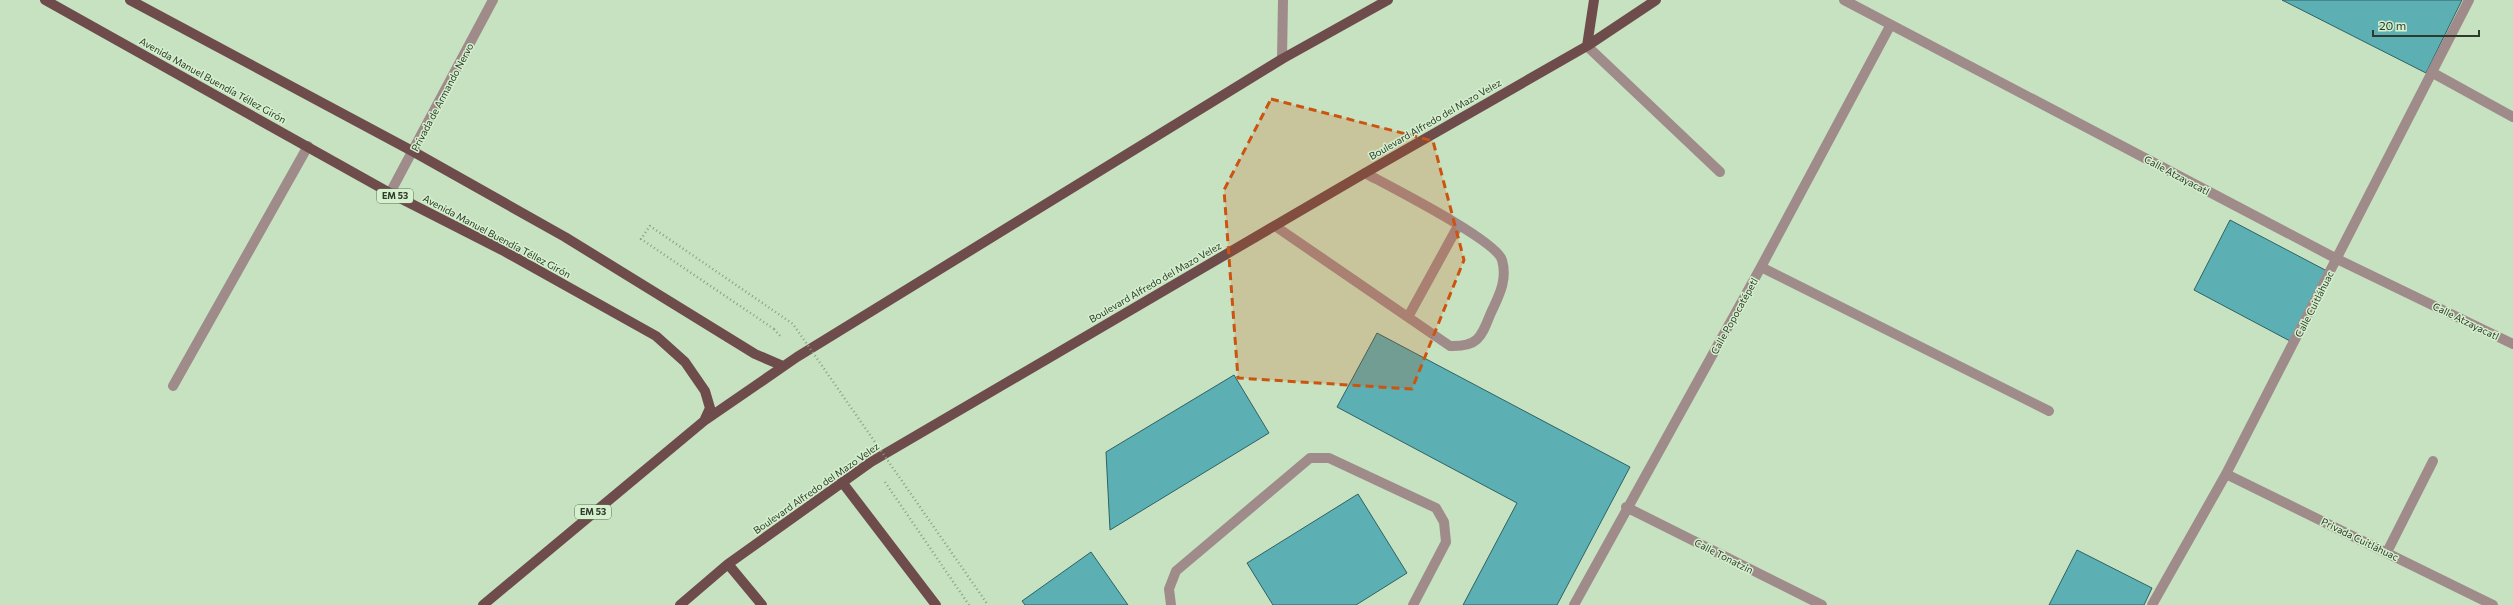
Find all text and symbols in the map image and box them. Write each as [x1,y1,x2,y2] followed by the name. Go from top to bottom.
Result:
[2373,12,2479,38] scale bar
[2379,18,2406,32] text: 20 m
[138,35,288,125] street label: Avenida Manuel Buendía Téllez Girón
[408,41,476,153] street label: Privada de Armando Nervo
[1367,76,1503,162] street label: Boulevard Alfredo del Mazo Velez
[2142,153,2212,197] street label: Calle Atzayacatl
[377,189,413,203] road number: EM 53
[421,192,573,280] street label: Avenida Manuel Buendía Téllez Girón
[1087,239,1223,325] street label: Boulevard Alfredo del Mazo Velez
[2292,269,2336,339] street label: Calle Cuitláhuac
[1708,276,1760,356] street label: Calle Popocatépetl
[2431,300,2501,342] street label: Calle Atzayacatl
[751,440,881,536] street label: Boulevard Alfredo del Mazo Velez
[575,505,611,519] road number: EM 53
[2319,515,2401,563] street label: Privada Cuitláhuac
[1693,536,1755,576] street label: Calle Tonatzin

